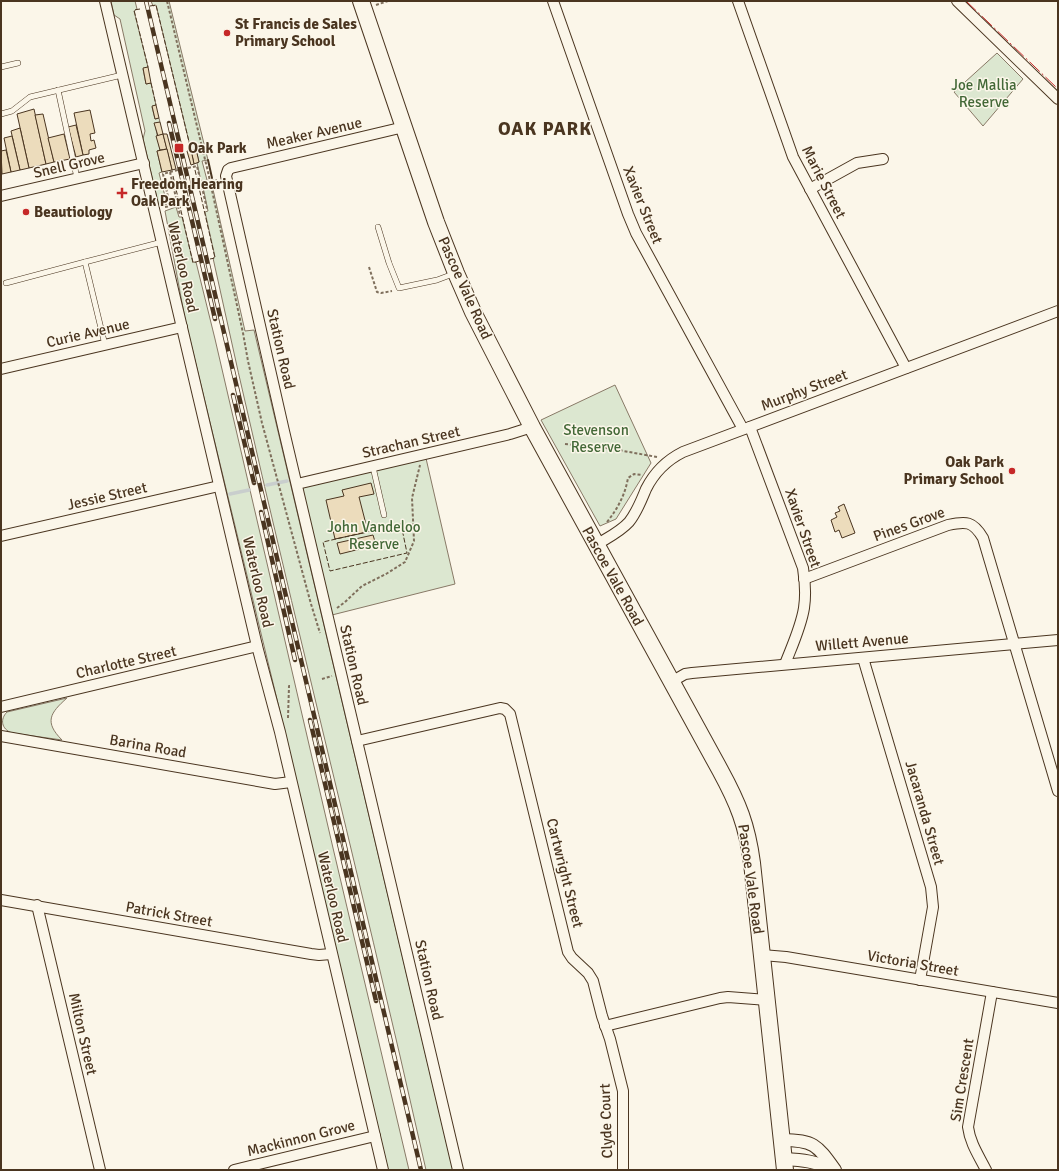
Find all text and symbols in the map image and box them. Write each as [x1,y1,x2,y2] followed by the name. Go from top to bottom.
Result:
[235,15,357,50] place label: St Francis de Sales Primary School
[222,28,232,38] marker: St Francis de Sales Primary School
[951,76,1017,111] park label: Joe Mallia Reserve
[264,113,364,153] street label: Meaker Avenue
[498,117,592,141] district label: OAK PARK
[188,139,247,157] place label: Oak Park
[173,142,185,154] marker: Oak Park
[798,143,850,221] street label: Marie Street
[32,148,106,182] street label: Snell Grove
[619,164,667,246] street label: Xavier Street
[131,175,243,210] place label: Freedom Hearing Oak Park
[116,187,128,199] marker: Freedom Hearing Oak Park
[34,203,113,221] place label: Beautiology
[21,207,31,217] marker: Beautiology
[164,220,202,314] street label: Waterloo Road
[434,234,496,342] street label: Pascoe Vale Road
[263,307,299,391] street label: Station Road
[45,315,131,351] street label: Curie Avenue
[758,365,850,415] street label: Murphy Street
[563,421,629,456] park label: Stevenson Reserve
[360,422,462,462] street label: Strachan Street
[904,453,1004,488] place label: Oak Park Primary School
[1007,466,1017,476] marker: Oak Park Primary School
[65,478,149,514] street label: Jessie Street
[781,486,825,570] street label: Xavier Street
[871,503,947,545] street label: Pines Grove
[327,518,421,553] park label: John Vandeloo Reserve
[578,523,648,629] street label: Pascoe Vale Road
[239,535,277,629] street label: Waterloo Road
[336,623,372,707] street label: Station Road
[815,629,909,655] street label: Willett Avenue
[74,642,178,682] street label: Charlotte Street
[108,730,188,762] street label: Barina Road
[902,759,948,867] street label: Jacaranda Street
[543,816,587,930] street label: Cartwright Street
[734,823,768,935] street label: Pascoe Vale Road
[314,850,352,944] street label: Waterloo Road
[124,898,214,930] street label: Patrick Street
[411,938,447,1022] street label: Station Road
[866,946,960,980] street label: Victoria Street
[65,991,101,1077] street label: Milton Street
[947,1037,977,1123] street label: Sim Crescent
[596,1083,616,1159] street label: Clyde Court
[245,1116,357,1160] street label: Mackinnon Grove

